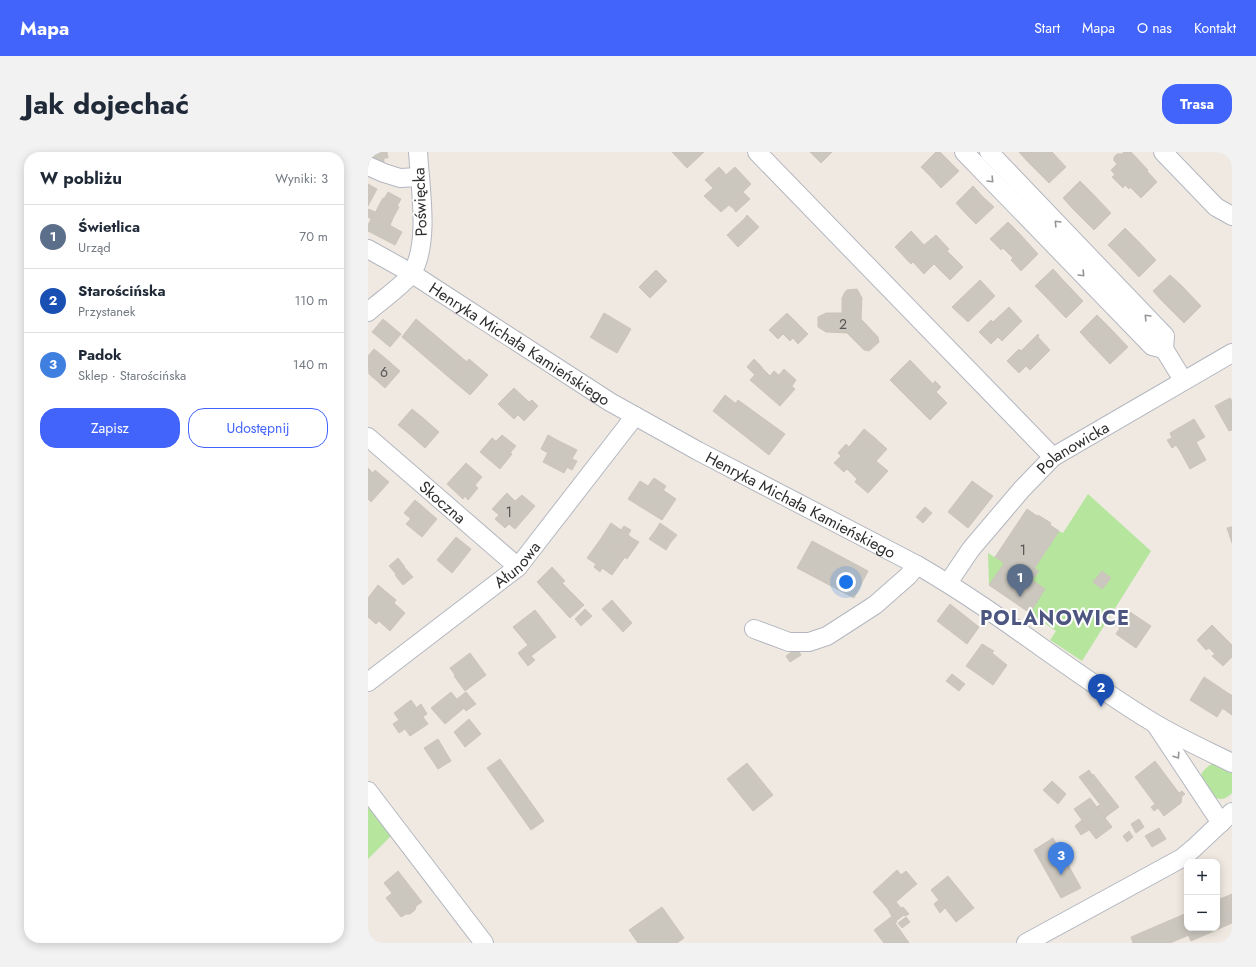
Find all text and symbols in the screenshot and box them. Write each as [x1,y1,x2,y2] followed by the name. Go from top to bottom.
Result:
[20,15,69,42] text: Mapa
[1034,18,1060,38] text: Start
[1082,18,1115,38] text: Mapa
[1137,18,1172,38] text: O nas
[1194,18,1236,38] text: Kontakt
[24,84,189,125] text: Jak dojechać
[1162,84,1232,124] button: Trasa
[40,166,122,190] text: W pobliżu
[407,167,433,237] street label: Poświęcka
[275,169,328,188] text: Wyniki: 3
[986,175,994,183] one-way arrow
[78,216,140,238] text: Świetlica
[1055,220,1062,228] one-way arrow
[50,227,56,246] text: 1
[299,227,328,246] text: 70 m
[78,238,111,257] text: Urząd
[1077,269,1084,276] one-way arrow
[425,276,615,411] street label: Henryka Michała Kamieńskiego
[78,280,166,302] text: Starościńska
[49,291,57,310] text: 2
[294,291,328,310] text: 110 m
[78,302,135,321] text: Przystanek
[839,314,847,334] house number: 2
[1144,314,1152,322] one-way arrow
[78,344,122,366] text: Padok
[49,355,57,374] text: 3
[293,355,328,374] text: 140 m
[380,362,388,382] house number: 6
[78,366,186,385] text: Sklep · Starościńska
[40,408,180,448] button: Zapisz
[188,408,328,448] button: Udostępnij
[1031,415,1113,479] street label: Polanowicka
[702,445,900,564] street label: Henryka Michała Kamieńskiego
[414,475,471,529] street label: Skoczna
[506,502,512,522] house number: 1
[489,536,546,593] street label: Ałunowa
[1020,540,1026,560] house number: 1
[1007,564,1033,597] pin: 1
[836,572,856,592] your location
[980,604,1130,633] district label: POLANOWICE
[1088,674,1114,707] pin: 2
[1172,752,1180,759] one-way arrow
[1048,842,1074,875] pin: 3
[1184,859,1220,931] map controls
[1184,859,1220,895] button: +
[1184,895,1220,931] button: −

